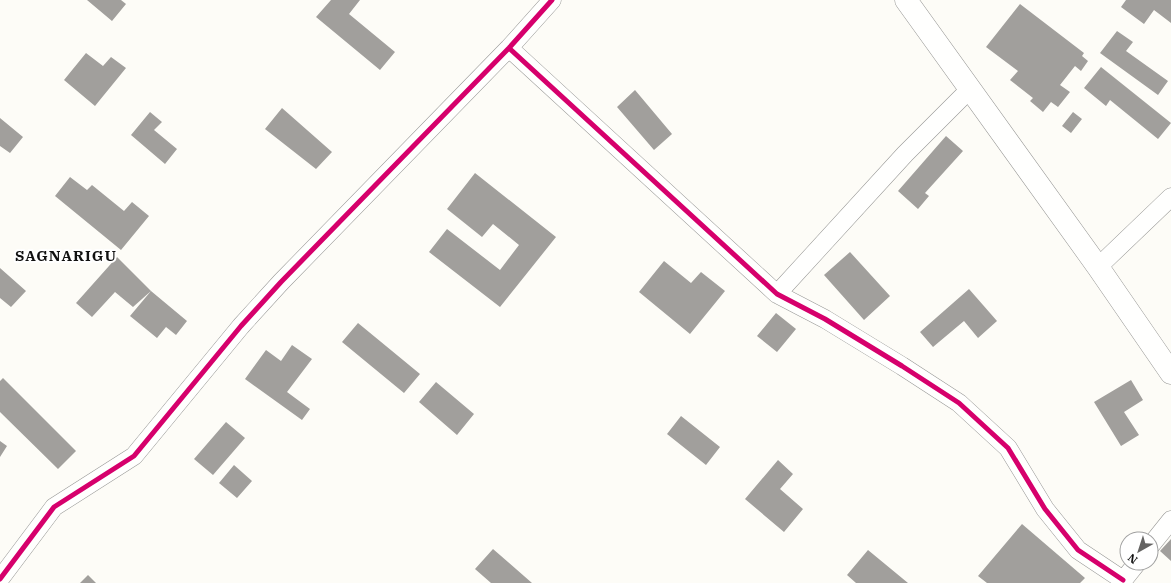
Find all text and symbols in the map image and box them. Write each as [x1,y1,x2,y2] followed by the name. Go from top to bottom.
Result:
[15,246,117,265] district label: SAGNARIGU
[1119,531,1159,571] north arrow
[1125,550,1140,567] text: N

